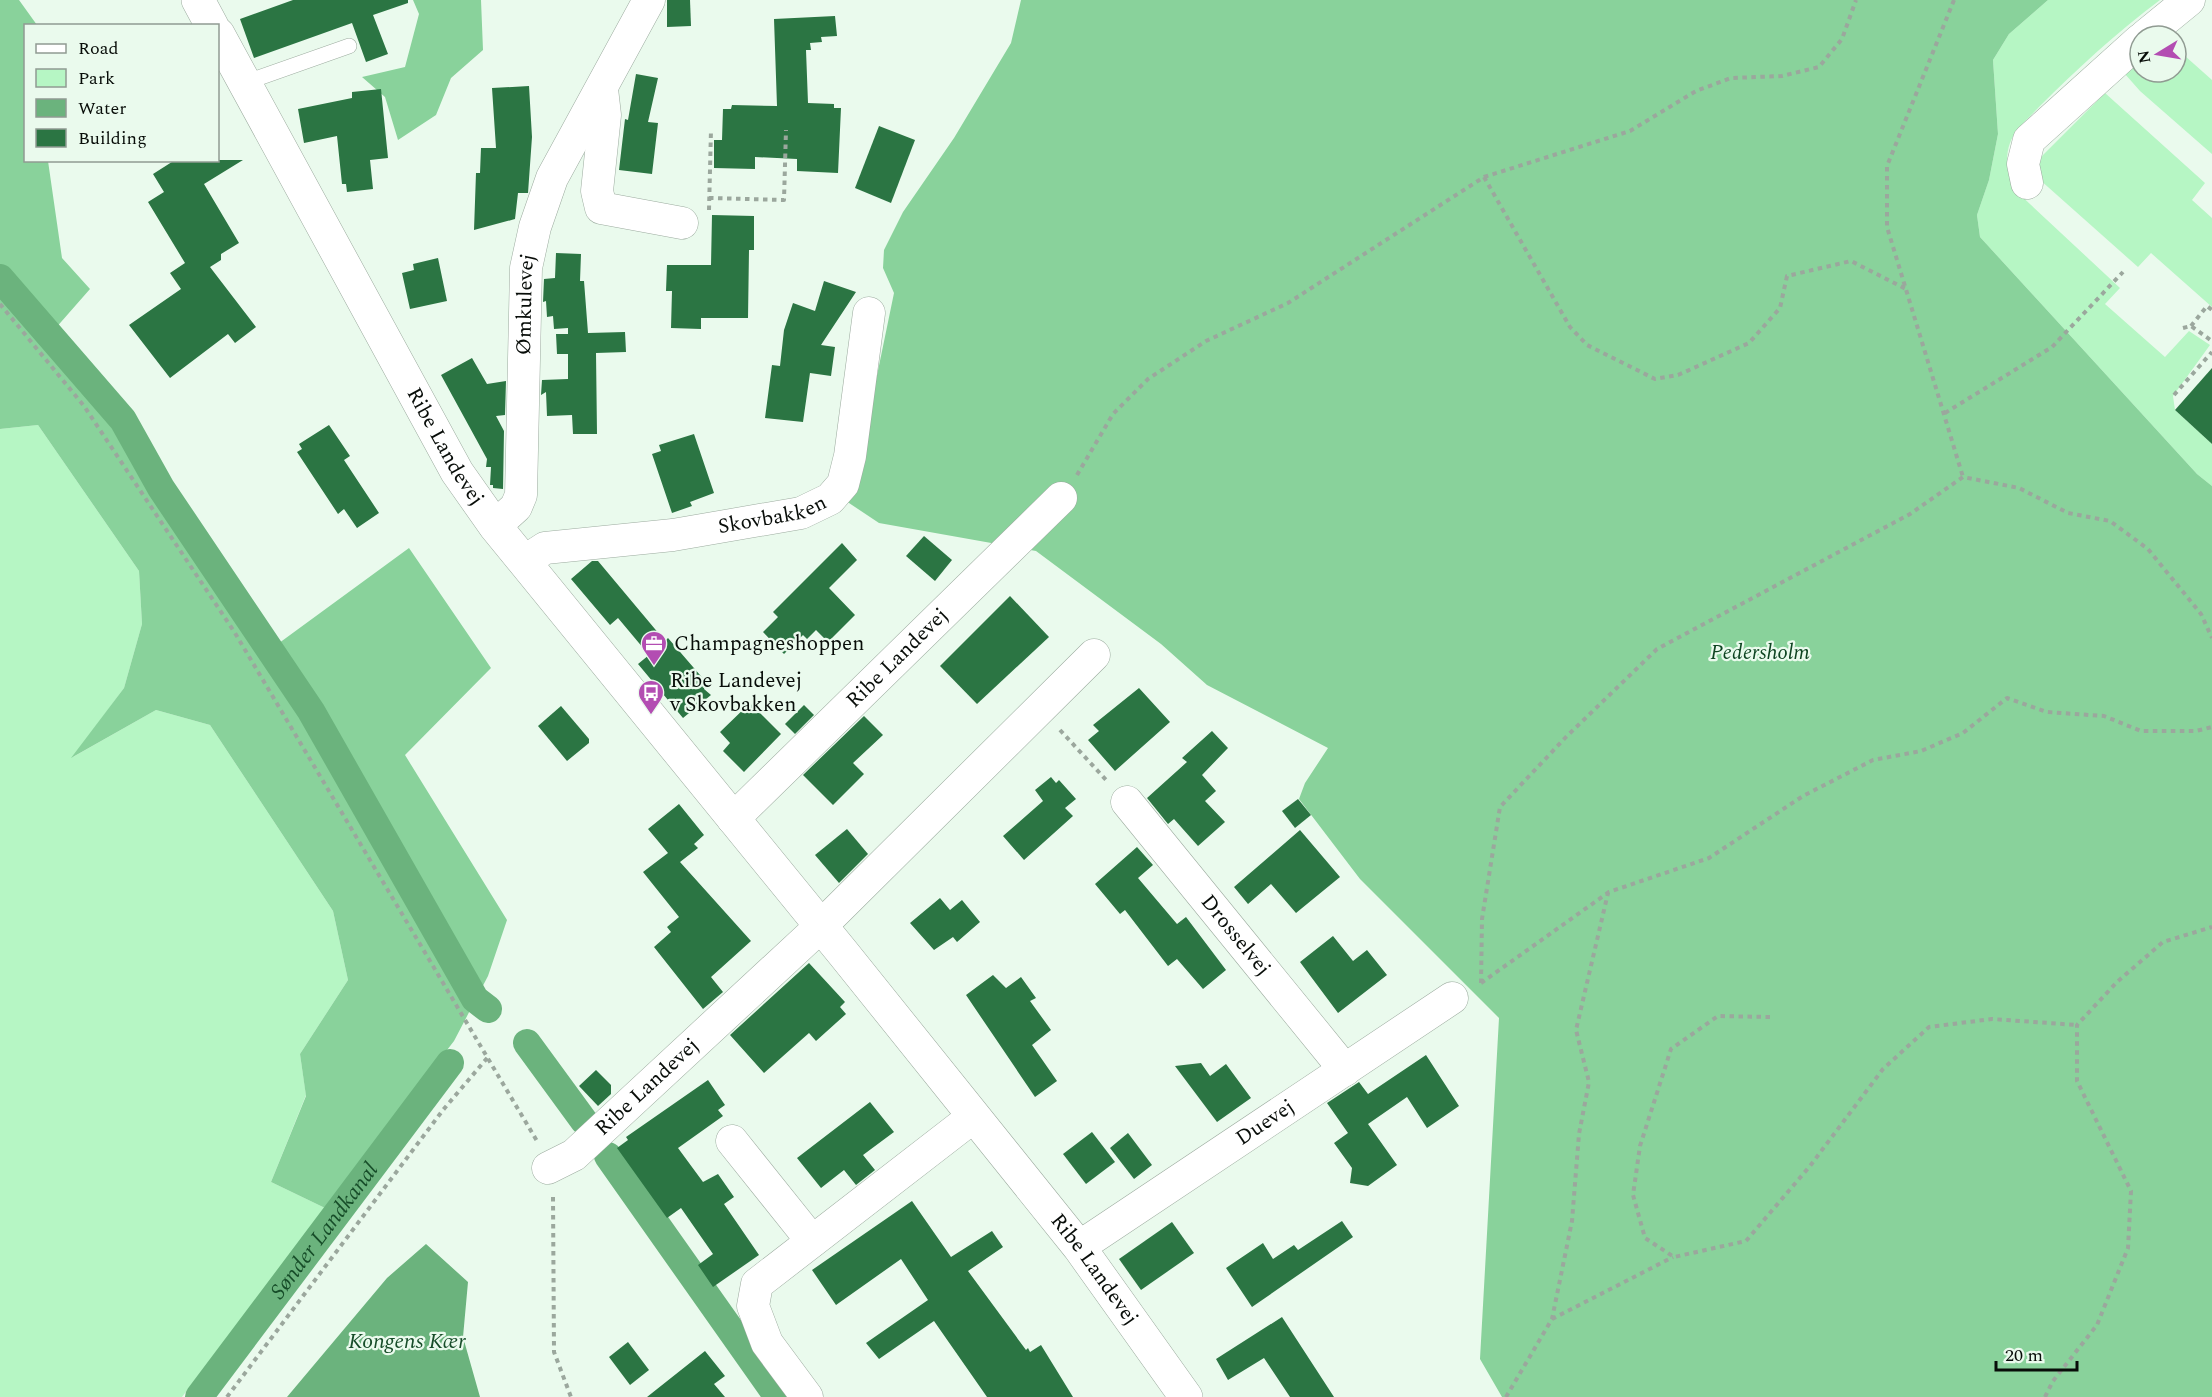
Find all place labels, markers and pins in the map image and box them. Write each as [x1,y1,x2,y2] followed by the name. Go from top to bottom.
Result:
[674,628,864,660] place label: Champagneshoppen
[639,629,669,667] office icon: Champagneshoppen
[669,665,802,721] place label: Ribe Landevej v Skovbakken
[636,678,666,716] bus stop icon: Ribe Landevej v Skovbakken

